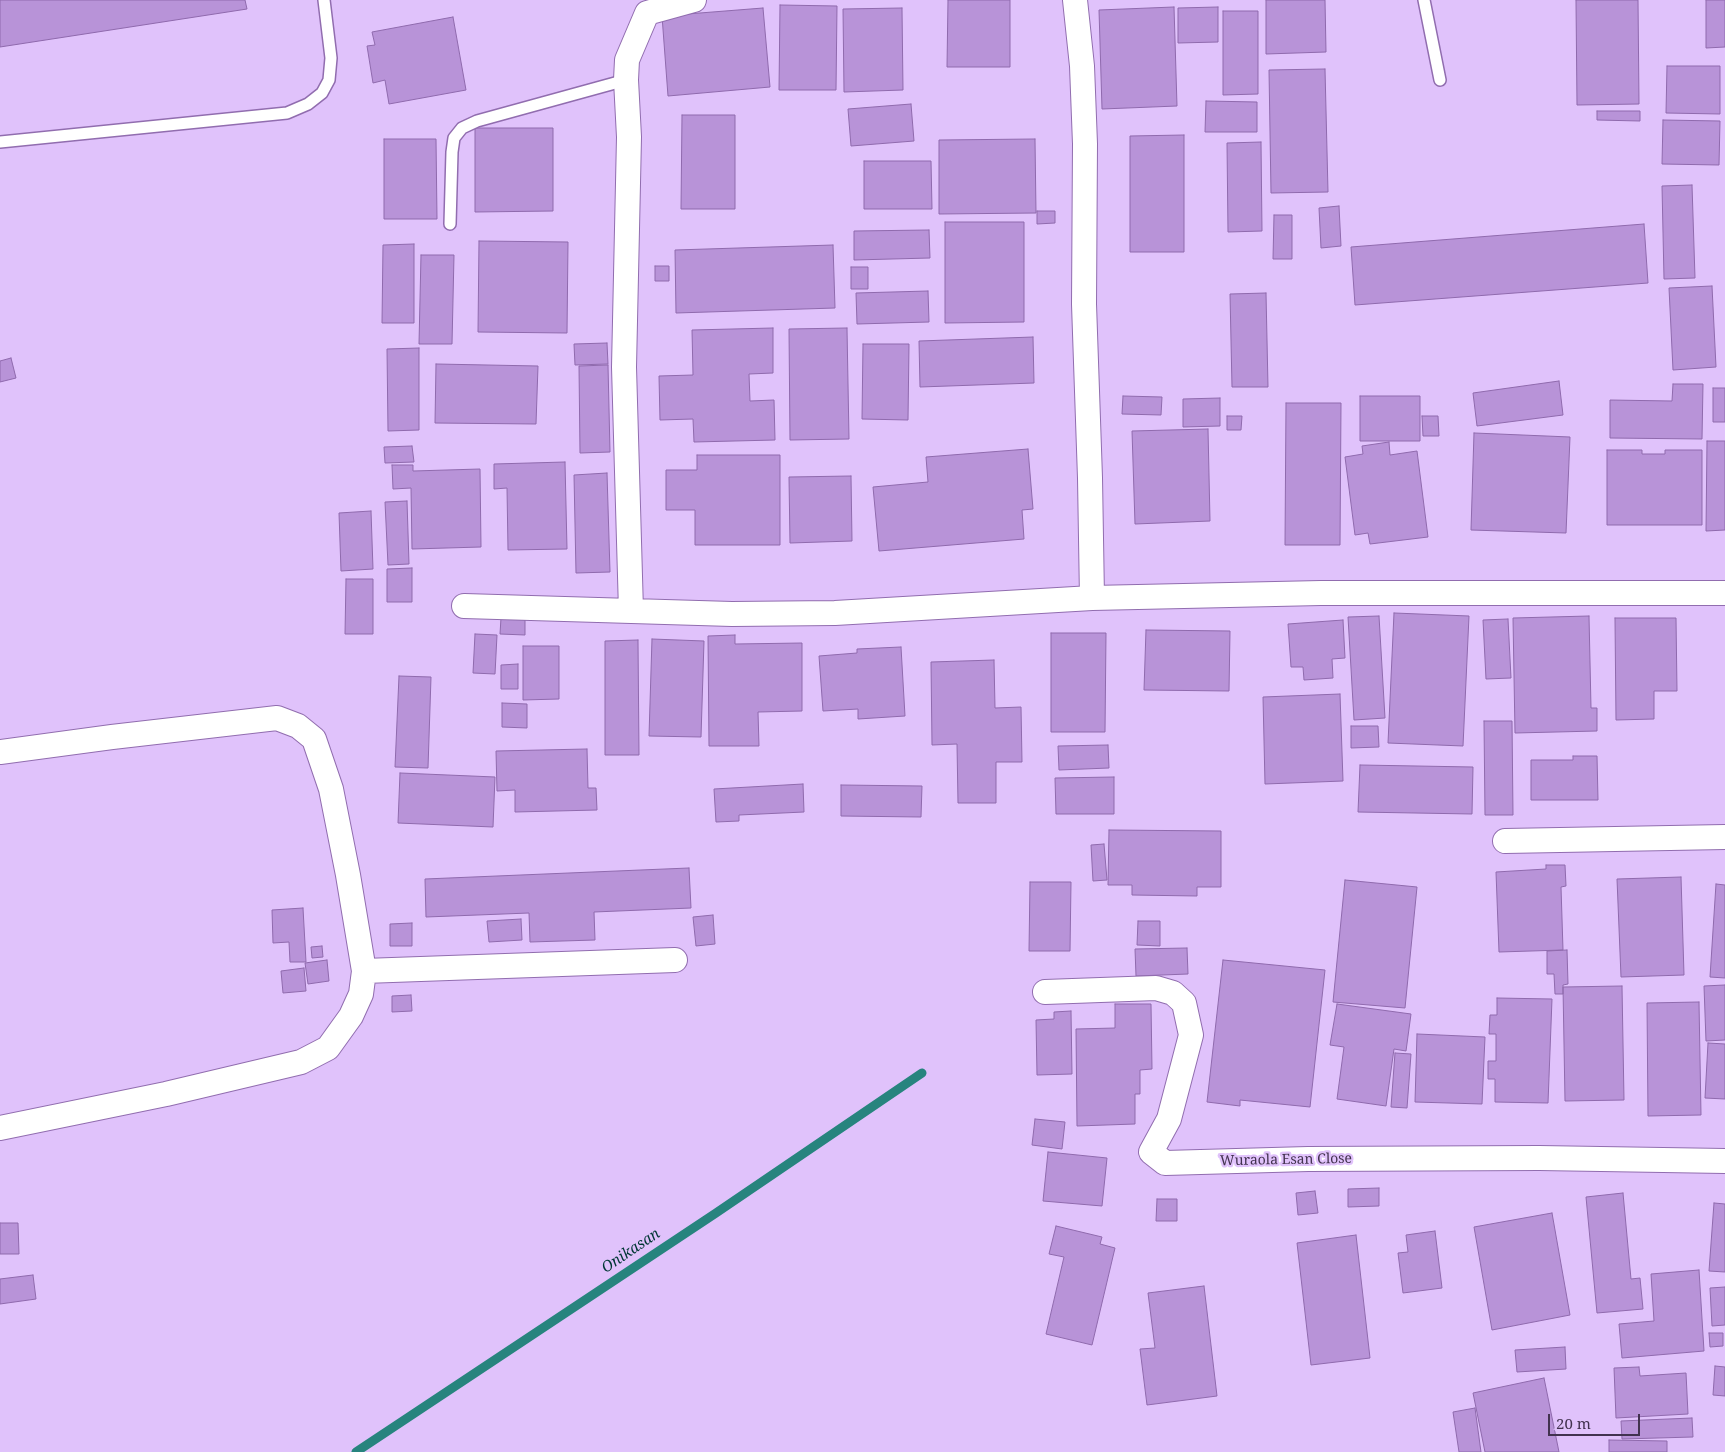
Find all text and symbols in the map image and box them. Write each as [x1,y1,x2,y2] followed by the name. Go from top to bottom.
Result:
[1220,1150,1352,1170] street label: Wuraola Esan Close
[598,1225,664,1277] water label: Onikasan
[1550,1404,1642,1436] scale bar
[1556,1413,1591,1433] text: 20 m

